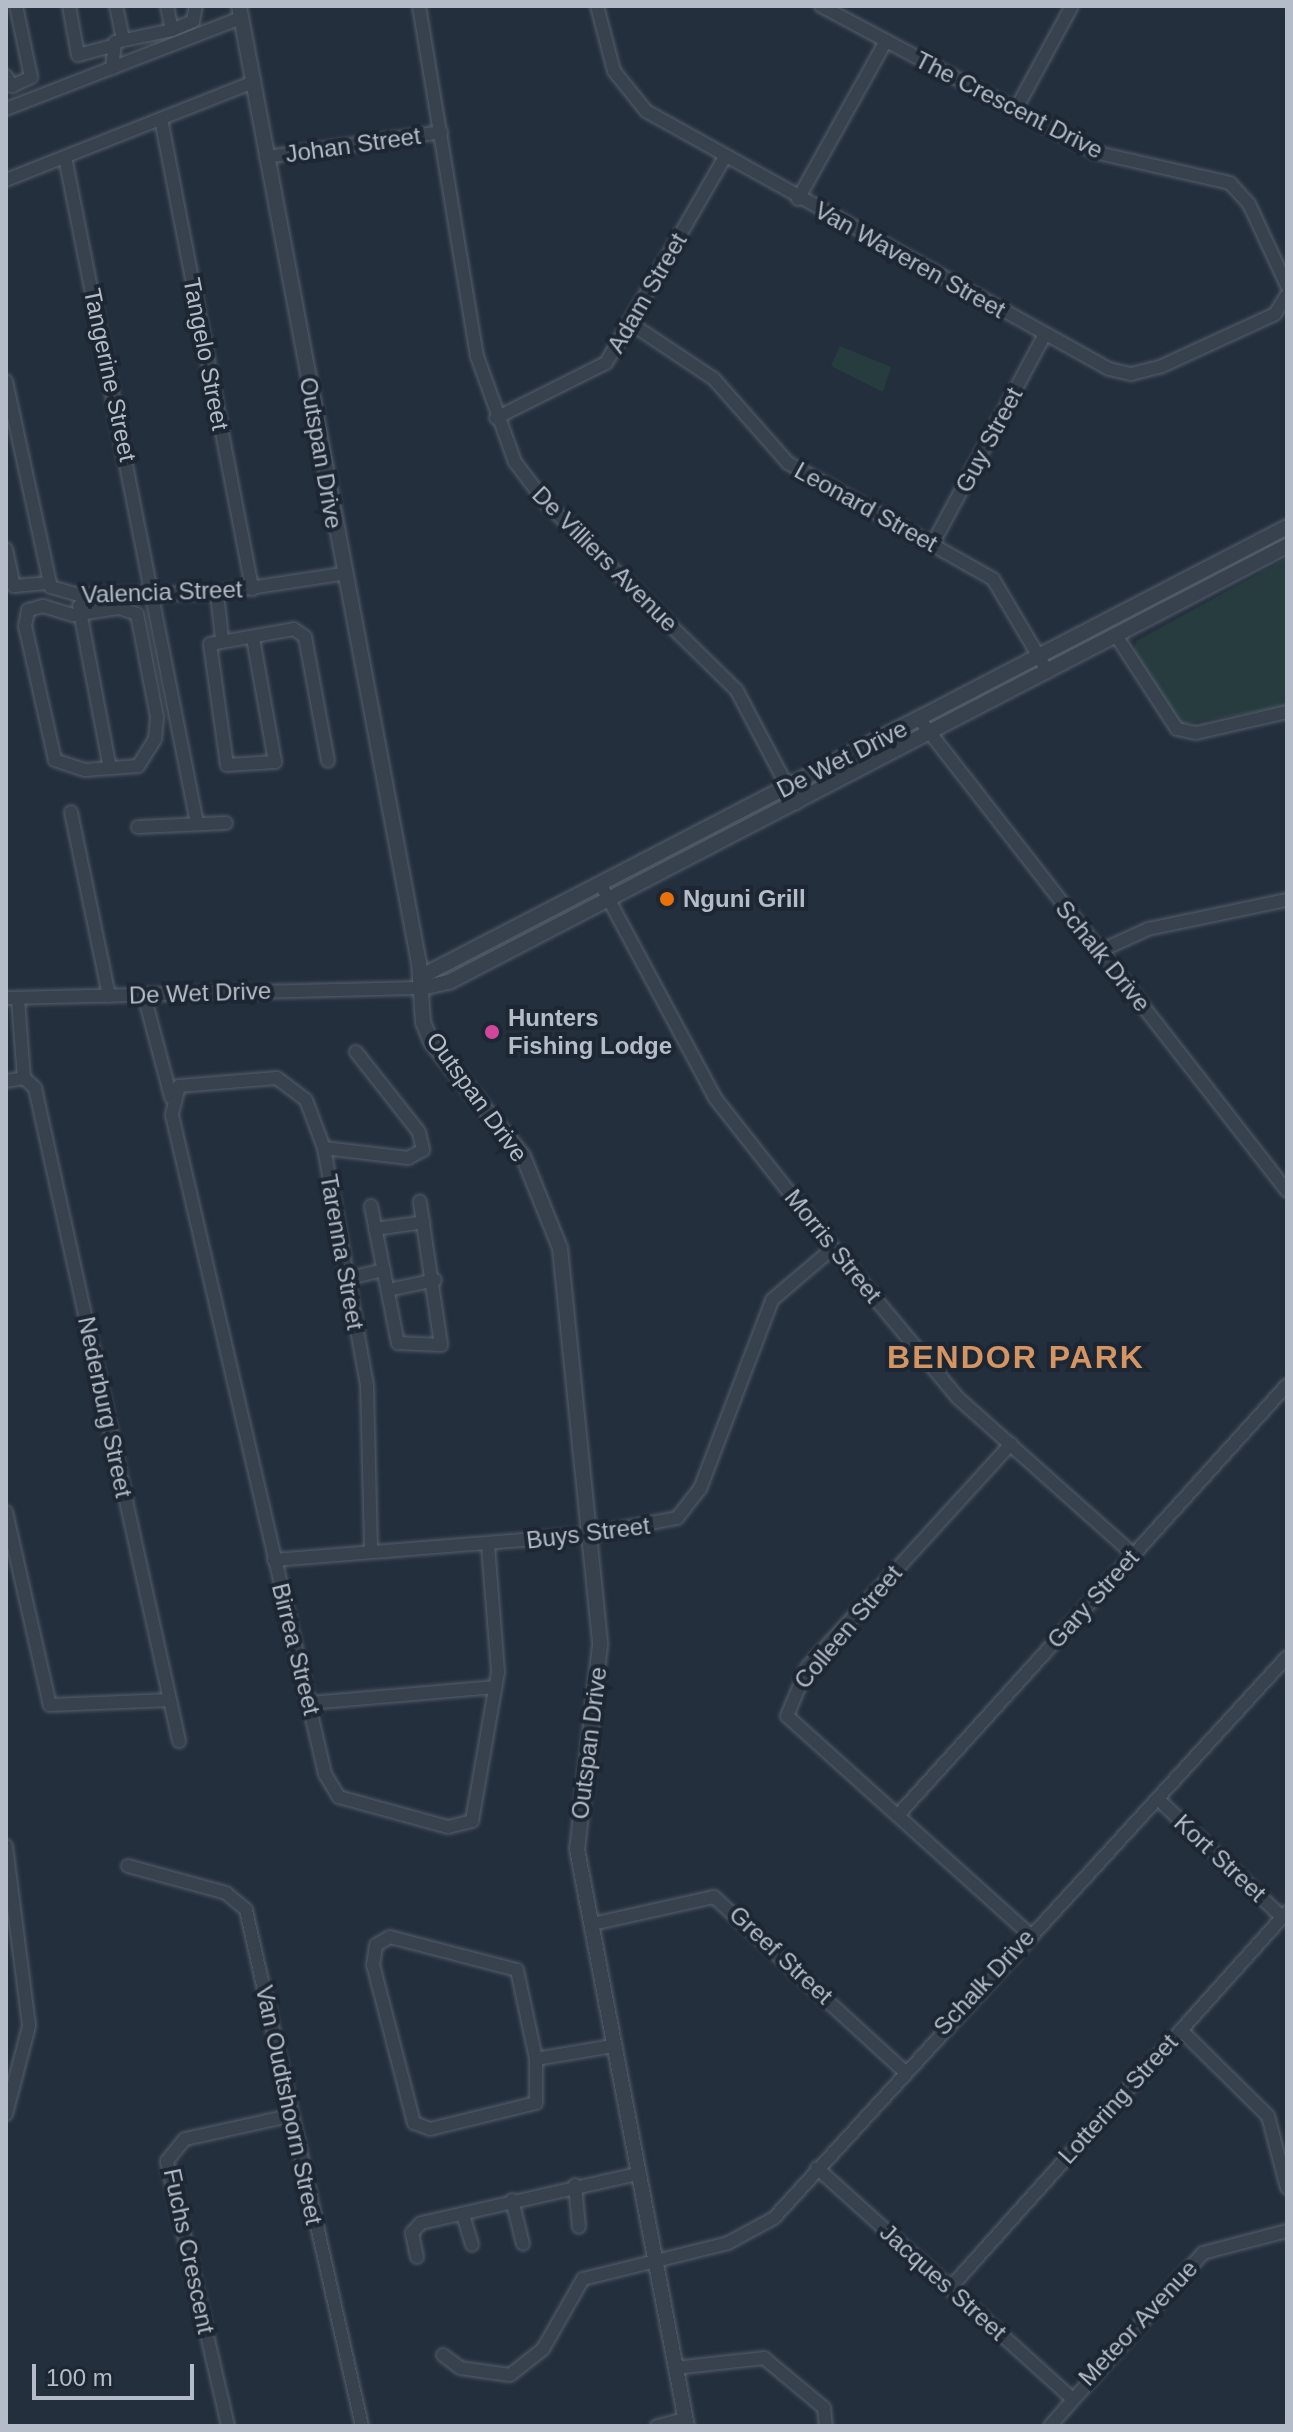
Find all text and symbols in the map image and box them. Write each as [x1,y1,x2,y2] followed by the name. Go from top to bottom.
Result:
[910,45,1108,165] street label: The Crescent Drive
[284,121,422,169] street label: Johan Street
[810,196,1010,324] street label: Van Waveren Street
[601,228,693,358] street label: Adam Street
[177,275,235,433] street label: Tangelo Street
[78,286,142,464] street label: Tangerine Street
[294,375,348,531] street label: Outspan Drive
[949,383,1029,497] street label: Guy Street
[790,456,942,558] street label: Leonard Street
[526,480,684,638] street label: De Villiers Avenue
[81,575,243,609] street label: Valencia Street
[772,714,912,804] street label: De Wet Drive
[683,885,806,913] place label: Nguni Grill
[658,890,676,908] marker: Nguni Grill
[1049,895,1157,1017] street label: Schalk Drive
[128,976,272,1010] street label: De Wet Drive
[508,1004,672,1060] place label: Hunters Fishing Lodge
[483,1023,501,1041] marker: Hunters Fishing Lodge
[420,1026,534,1168] street label: Outspan Drive
[314,1172,370,1332] street label: Tarenna Street
[779,1184,887,1308] street label: Morris Street
[72,1314,138,1500] street label: Nederburg Street
[887,1338,1145,1376] district label: BENDOR PARK
[525,1511,651,1555] street label: Buys Street
[1041,1544,1145,1654] street label: Gary Street
[788,1559,908,1695] street label: Colleen Street
[266,1580,326,1718] street label: Birrea Street
[565,1665,613,1821] street label: Outspan Drive
[1168,1808,1272,1908] street label: Kort Street
[723,1900,839,2010] street label: Greef Street
[928,1923,1040,2041] street label: Schalk Drive
[250,1983,328,2227] street label: Van Oudtshoorn Street
[1052,2028,1184,2170] street label: Lottering Street
[157,2166,221,2336] street label: Fuchs Crescent
[874,2218,1012,2346] street label: Jacques Street
[1072,2254,1204,2392] street label: Meteor Avenue
[36,2348,198,2398] scale bar
[46,2364,113,2391] text: 100 m

